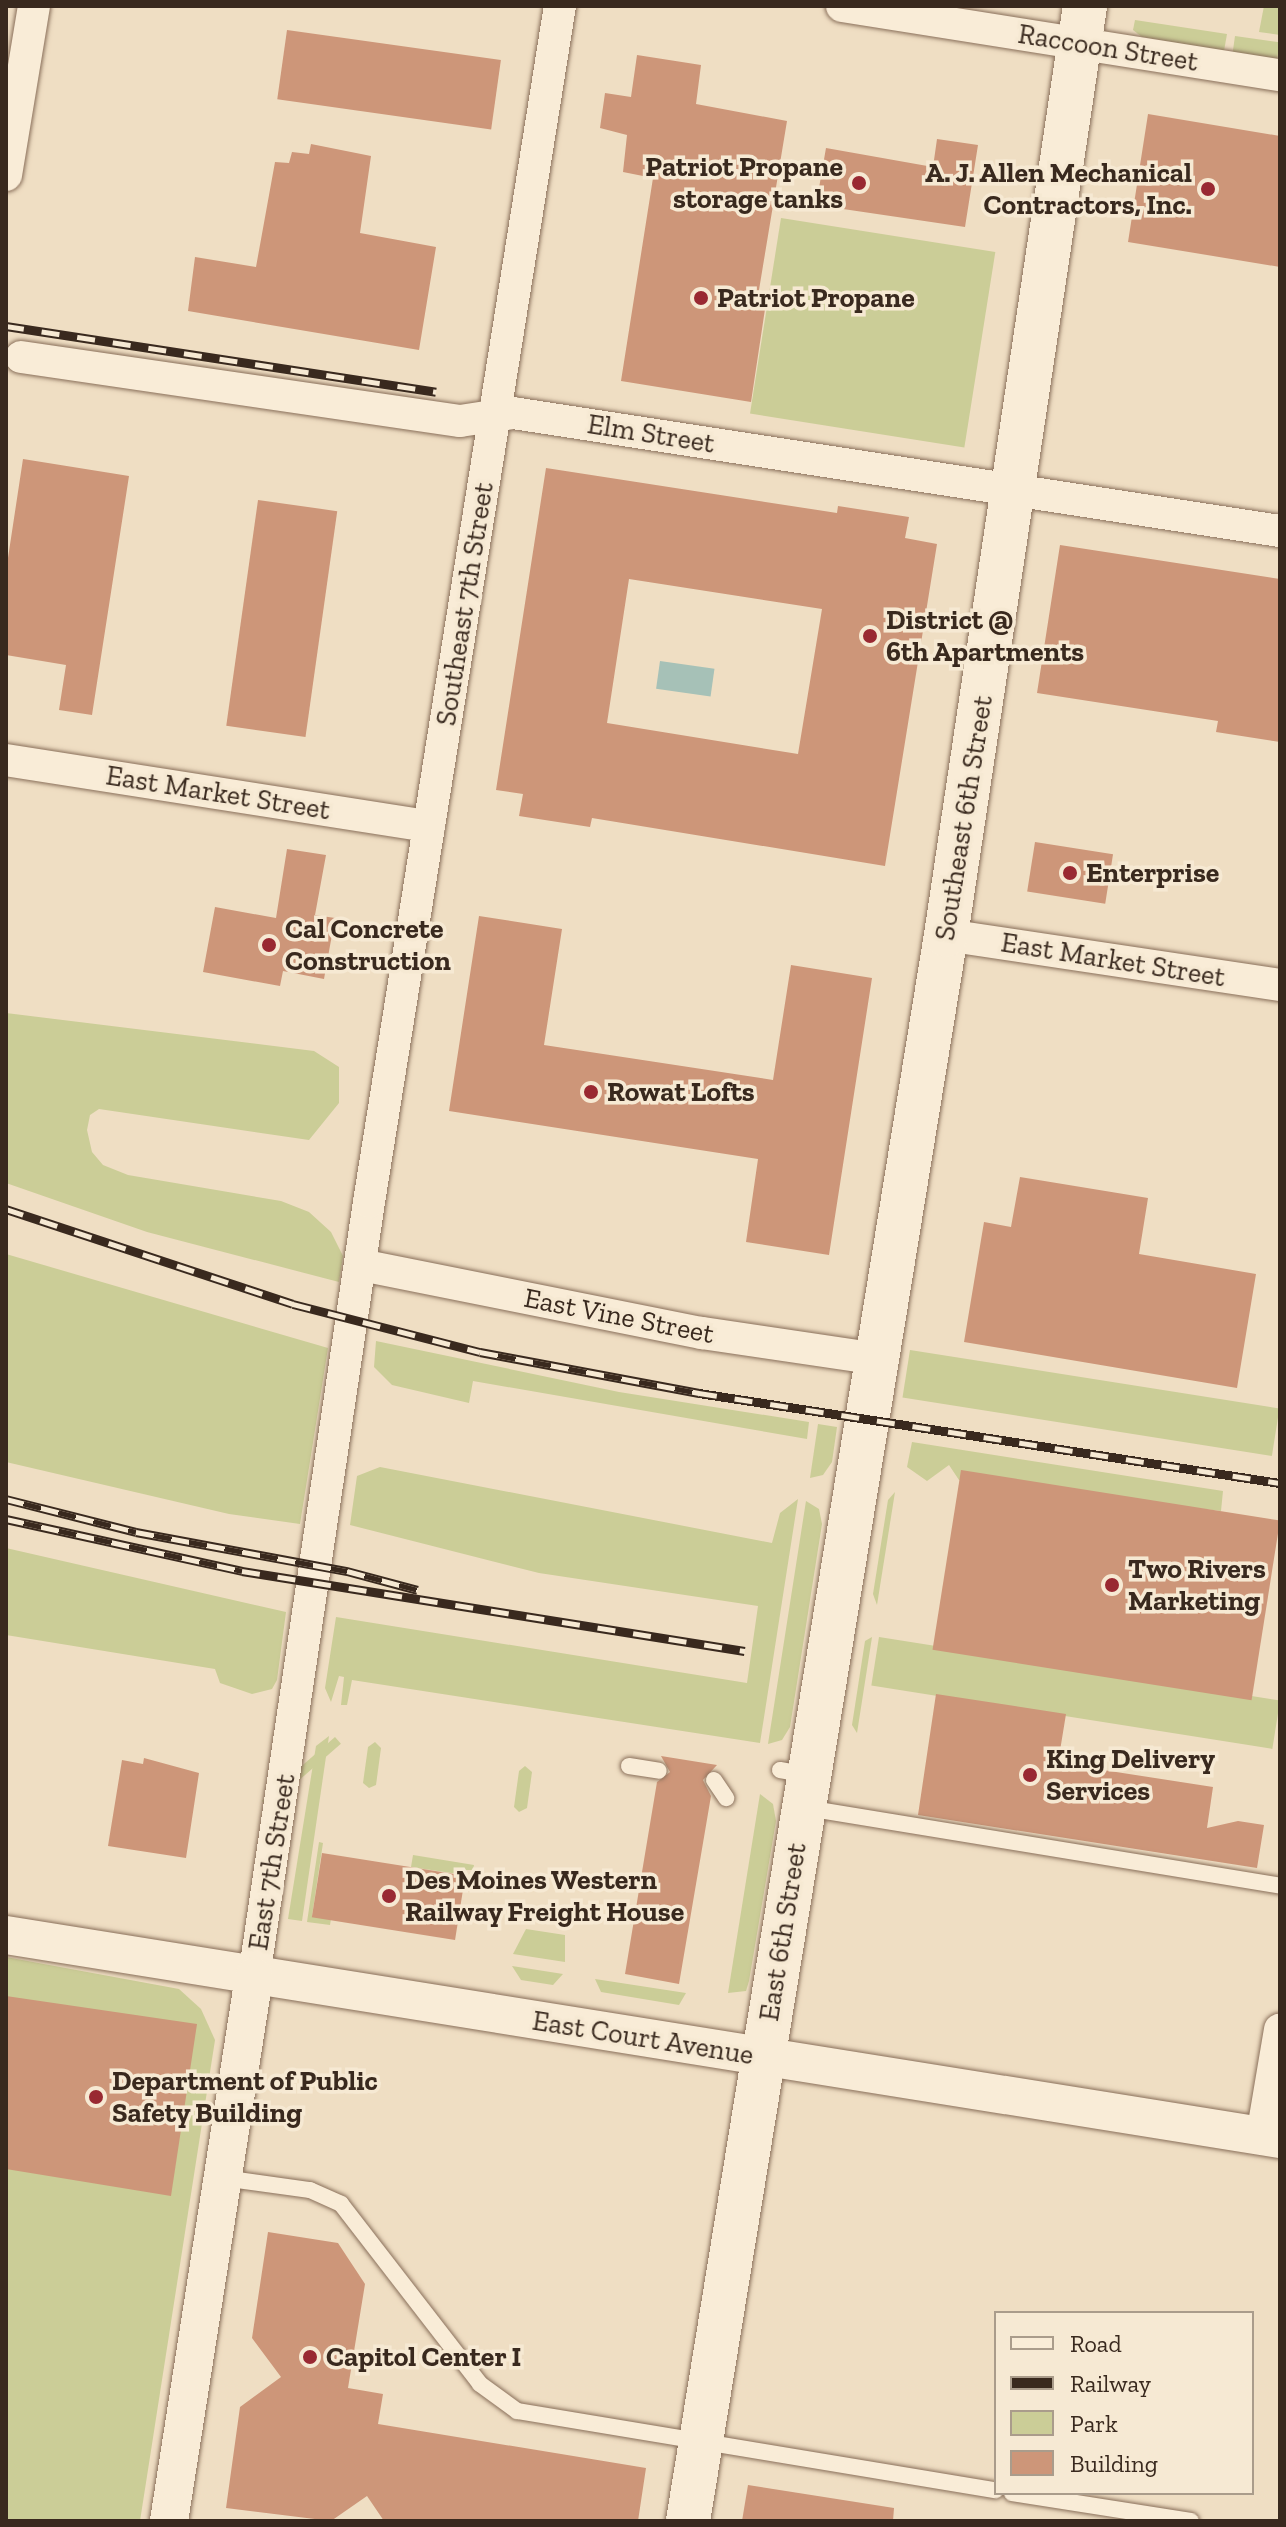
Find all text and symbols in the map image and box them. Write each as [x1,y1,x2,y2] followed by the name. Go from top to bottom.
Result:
[1016,17,1200,79] street label: Raccoon Street
[645,150,843,216] place label: Patriot Propane storage tanks
[924,156,1192,222] place label: A. J. Allen Mechanical Contractors, Inc.
[850,174,868,192] marker: Patriot Propane storage tanks
[1199,180,1217,198] marker: A. J. Allen Mechanical Contractors, Inc.
[717,281,915,315] place label: Patriot Propane
[692,289,710,307] marker: Patriot Propane
[585,407,717,461] street label: Elm Street
[429,480,501,728] street label: Southeast 7th Street
[886,603,1085,669] place label: District @ 6th Apartments
[861,627,879,645] marker: District @ 6th Apartments
[928,693,1000,943] street label: Southeast 6th Street
[104,759,332,827] street label: East Market Street
[1086,856,1219,890] place label: Enterprise
[1061,864,1079,882] marker: Enterprise
[285,912,451,978] place label: Cal Concrete Construction
[999,926,1227,994] street label: East Market Street
[260,936,278,954] marker: Cal Concrete Construction
[607,1075,755,1109] place label: Rowat Lofts
[582,1083,600,1101] marker: Rowat Lofts
[521,1281,717,1351] street label: East Vine Street
[1128,1552,1266,1618] place label: Two Rivers Marketing
[1103,1576,1121,1594] marker: Two Rivers Marketing
[1046,1742,1215,1808] place label: King Delivery Services
[1021,1766,1039,1784] marker: King Delivery Services
[241,1771,303,1953] street label: East 7th Street
[752,1840,814,2024] street label: East 6th Street
[405,1863,685,1929] place label: Des Moines Western Railway Freight House
[380,1887,398,1905] marker: Des Moines Western Railway Freight House
[530,2004,756,2072] street label: East Court Avenue
[112,2064,377,2130] place label: Department of Public Safety Building
[87,2088,105,2106] marker: Department of Public Safety Building
[994,2311,1254,2495] legend
[1070,2329,1122,2358] text: Road
[326,2340,522,2374] place label: Capitol Center I
[301,2348,319,2366] marker: Capitol Center I
[1070,2369,1151,2398] text: Railway
[1070,2409,1118,2438] text: Park
[1070,2449,1158,2478] text: Building

